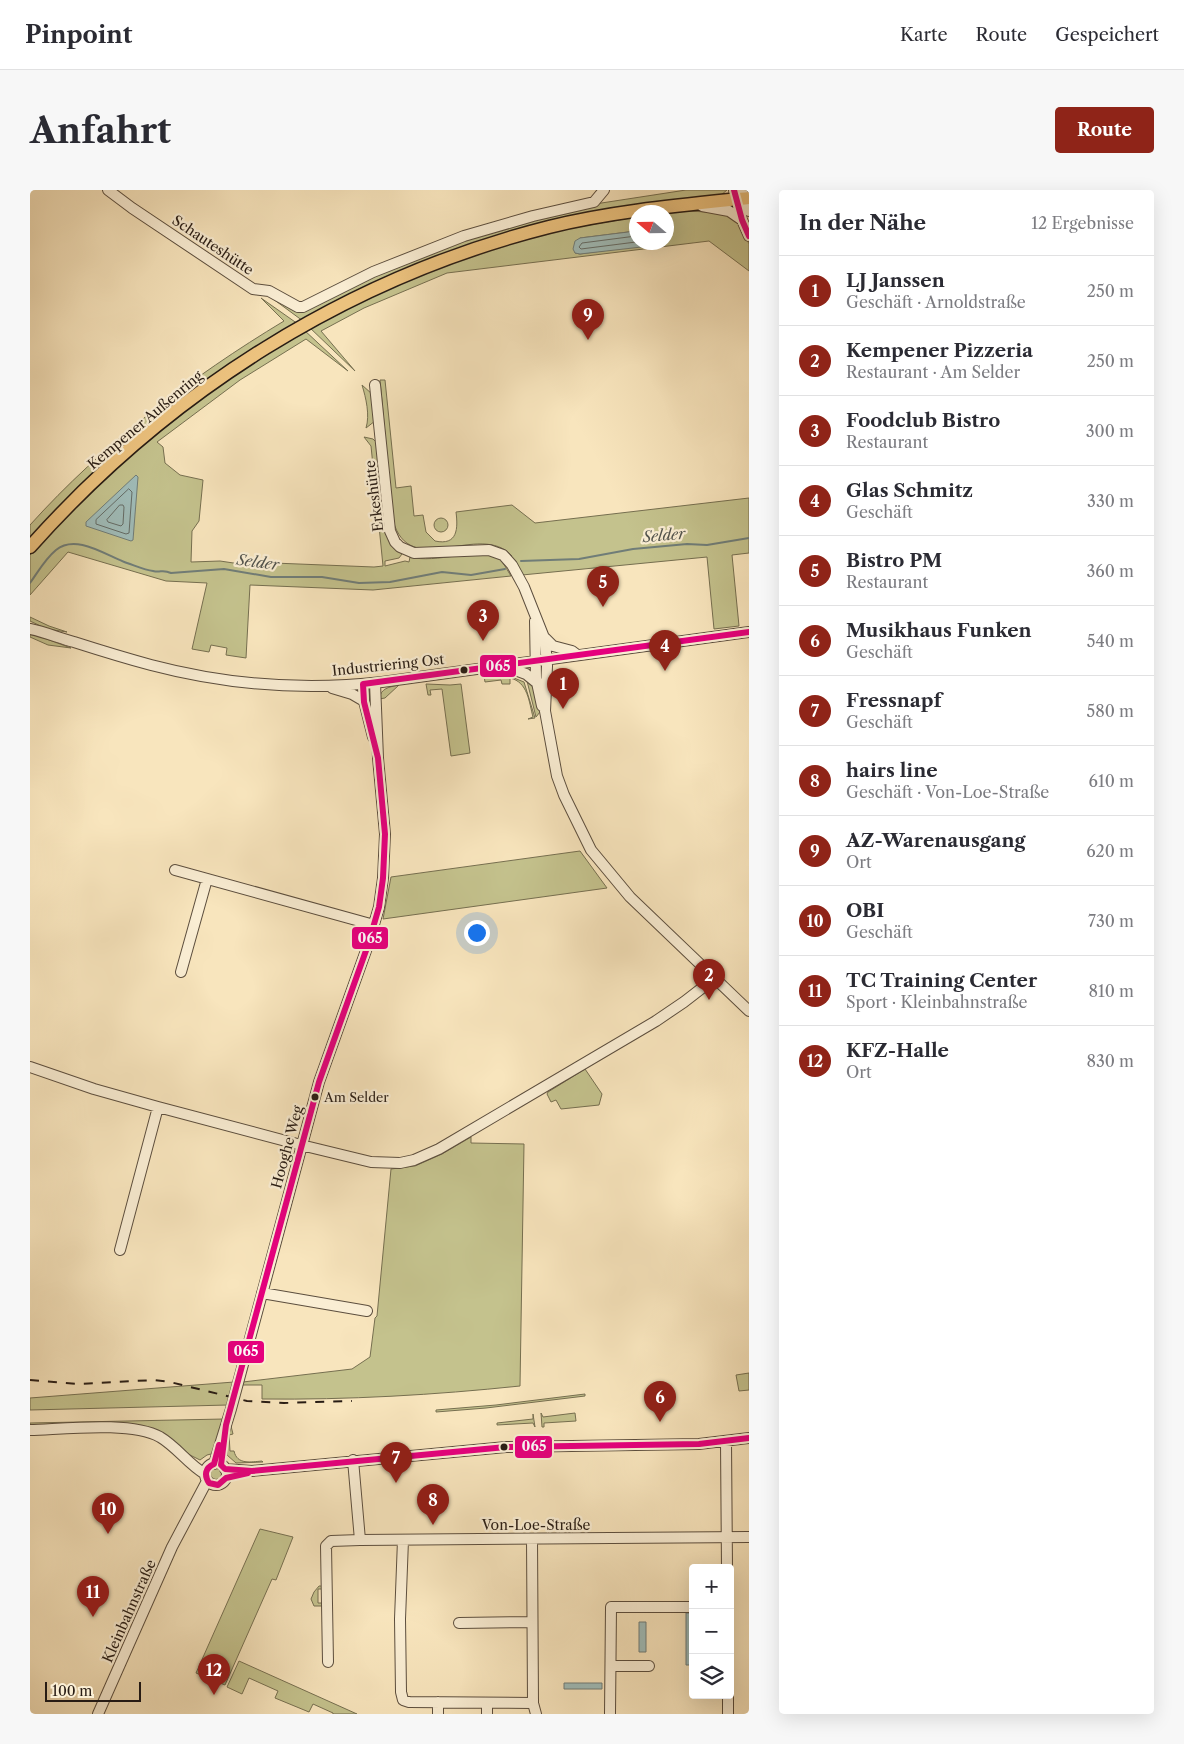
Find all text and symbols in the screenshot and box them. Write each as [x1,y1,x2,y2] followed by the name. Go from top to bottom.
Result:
[25,20,132,49] text: Pinpoint
[900,24,948,46] text: Karte
[976,24,1027,46] text: Route
[1055,24,1159,46] text: Gespeichert
[1055,107,1154,153] button: Route
[30,109,171,152] text: Anfahrt
[629,205,674,250] north arrow
[799,210,926,235] text: In der Nähe
[169,211,257,279] street label: Schauteshütte
[1031,213,1134,233] text: 12 Ergebnisse
[846,269,945,292] text: LJ Janssen
[811,281,819,301] text: 1
[1087,281,1134,301] text: 250 m
[846,292,1026,312] text: Geschäft · Arnoldstraße
[572,299,604,340] pin: 9
[846,339,1033,362] text: Kempener Pizzeria
[810,351,820,371] text: 2
[1087,351,1134,371] text: 250 m
[846,362,1020,382] text: Restaurant · Am Selder
[84,366,207,473] street label: Kempener Außenring
[846,409,1000,432] text: Foodclub Bistro
[810,421,820,441] text: 3
[1086,421,1134,441] text: 300 m
[846,432,928,452] text: Restaurant
[361,459,387,533] street label: Erkeshütte
[846,479,973,502] text: Glas Schmitz
[810,491,820,511] text: 4
[1087,491,1134,511] text: 330 m
[846,502,913,522] text: Geschäft
[641,524,687,546] water label: Selder
[846,549,942,572] text: Bistro PM
[235,550,281,574] water label: Selder
[811,561,819,581] text: 5
[1087,561,1134,581] text: 360 m
[587,566,619,607] pin: 5
[846,572,928,592] text: Restaurant
[467,600,499,641] pin: 3
[846,619,1032,642] text: Musikhaus Funken
[649,630,681,671] pin: 4
[810,631,820,651] text: 6
[1087,631,1134,651] text: 540 m
[846,642,913,662] text: Geschäft
[331,650,445,680] street label: Industriering Ost
[479,654,517,678] line badge: 065
[485,657,511,675] text: 065
[459,665,469,675] unlabelled marker
[547,668,579,709] pin: 1
[846,689,941,712] text: Fressnapf
[811,701,819,721] text: 7
[1087,701,1134,721] text: 580 m
[846,712,913,732] text: Geschäft
[846,759,938,782] text: hairs line
[810,771,820,791] text: 8
[1089,771,1134,791] text: 610 m
[846,782,1049,802] text: Geschäft · Von-Loe-Straße
[846,829,1026,852] text: AZ-Warenausgang
[810,841,820,861] text: 9
[1086,841,1134,861] text: 620 m
[846,852,872,872] text: Ort
[846,899,884,922] text: OBI
[806,911,824,931] text: 10
[1088,911,1134,931] text: 730 m
[464,920,490,946] your location
[846,922,913,942] text: Geschäft
[351,926,389,950] line badge: 065
[357,929,383,947] text: 065
[693,959,725,1000] pin: 2
[846,969,1037,992] text: TC Training Center
[808,981,822,1001] text: 11
[1088,981,1134,1001] text: 810 m
[846,992,1028,1012] text: Sport · Kleinbahnstraße
[846,1039,949,1062] text: KFZ-Halle
[807,1051,823,1071] text: 12
[1086,1051,1134,1071] text: 830 m
[846,1062,872,1082] text: Ort
[323,1089,389,1105] place label: Am Selder
[310,1092,320,1102] marker: Am Selder
[267,1103,307,1191] street label: Hooghe Weg
[227,1340,265,1364] line badge: 065
[233,1342,259,1360] text: 065
[644,1381,676,1422] pin: 6
[514,1435,553,1459] line badge: 065
[521,1437,547,1455] text: 065
[380,1442,412,1483] pin: 7
[499,1442,509,1452] unlabelled marker
[417,1484,449,1525] pin: 8
[92,1493,124,1534] pin: 10
[481,1516,590,1534] street label: Von-Loe-Straße
[98,1556,160,1665] street label: Kleinbahnstraße
[689,1564,734,1699] map controls
[689,1564,734,1609] button: +
[77,1576,109,1617] pin: 11
[689,1609,734,1654] button: −
[198,1654,230,1695] pin: 12
[689,1654,734,1699] button: layers
[45,1679,141,1702] scale bar
[52,1682,92,1700] text: 100 m

